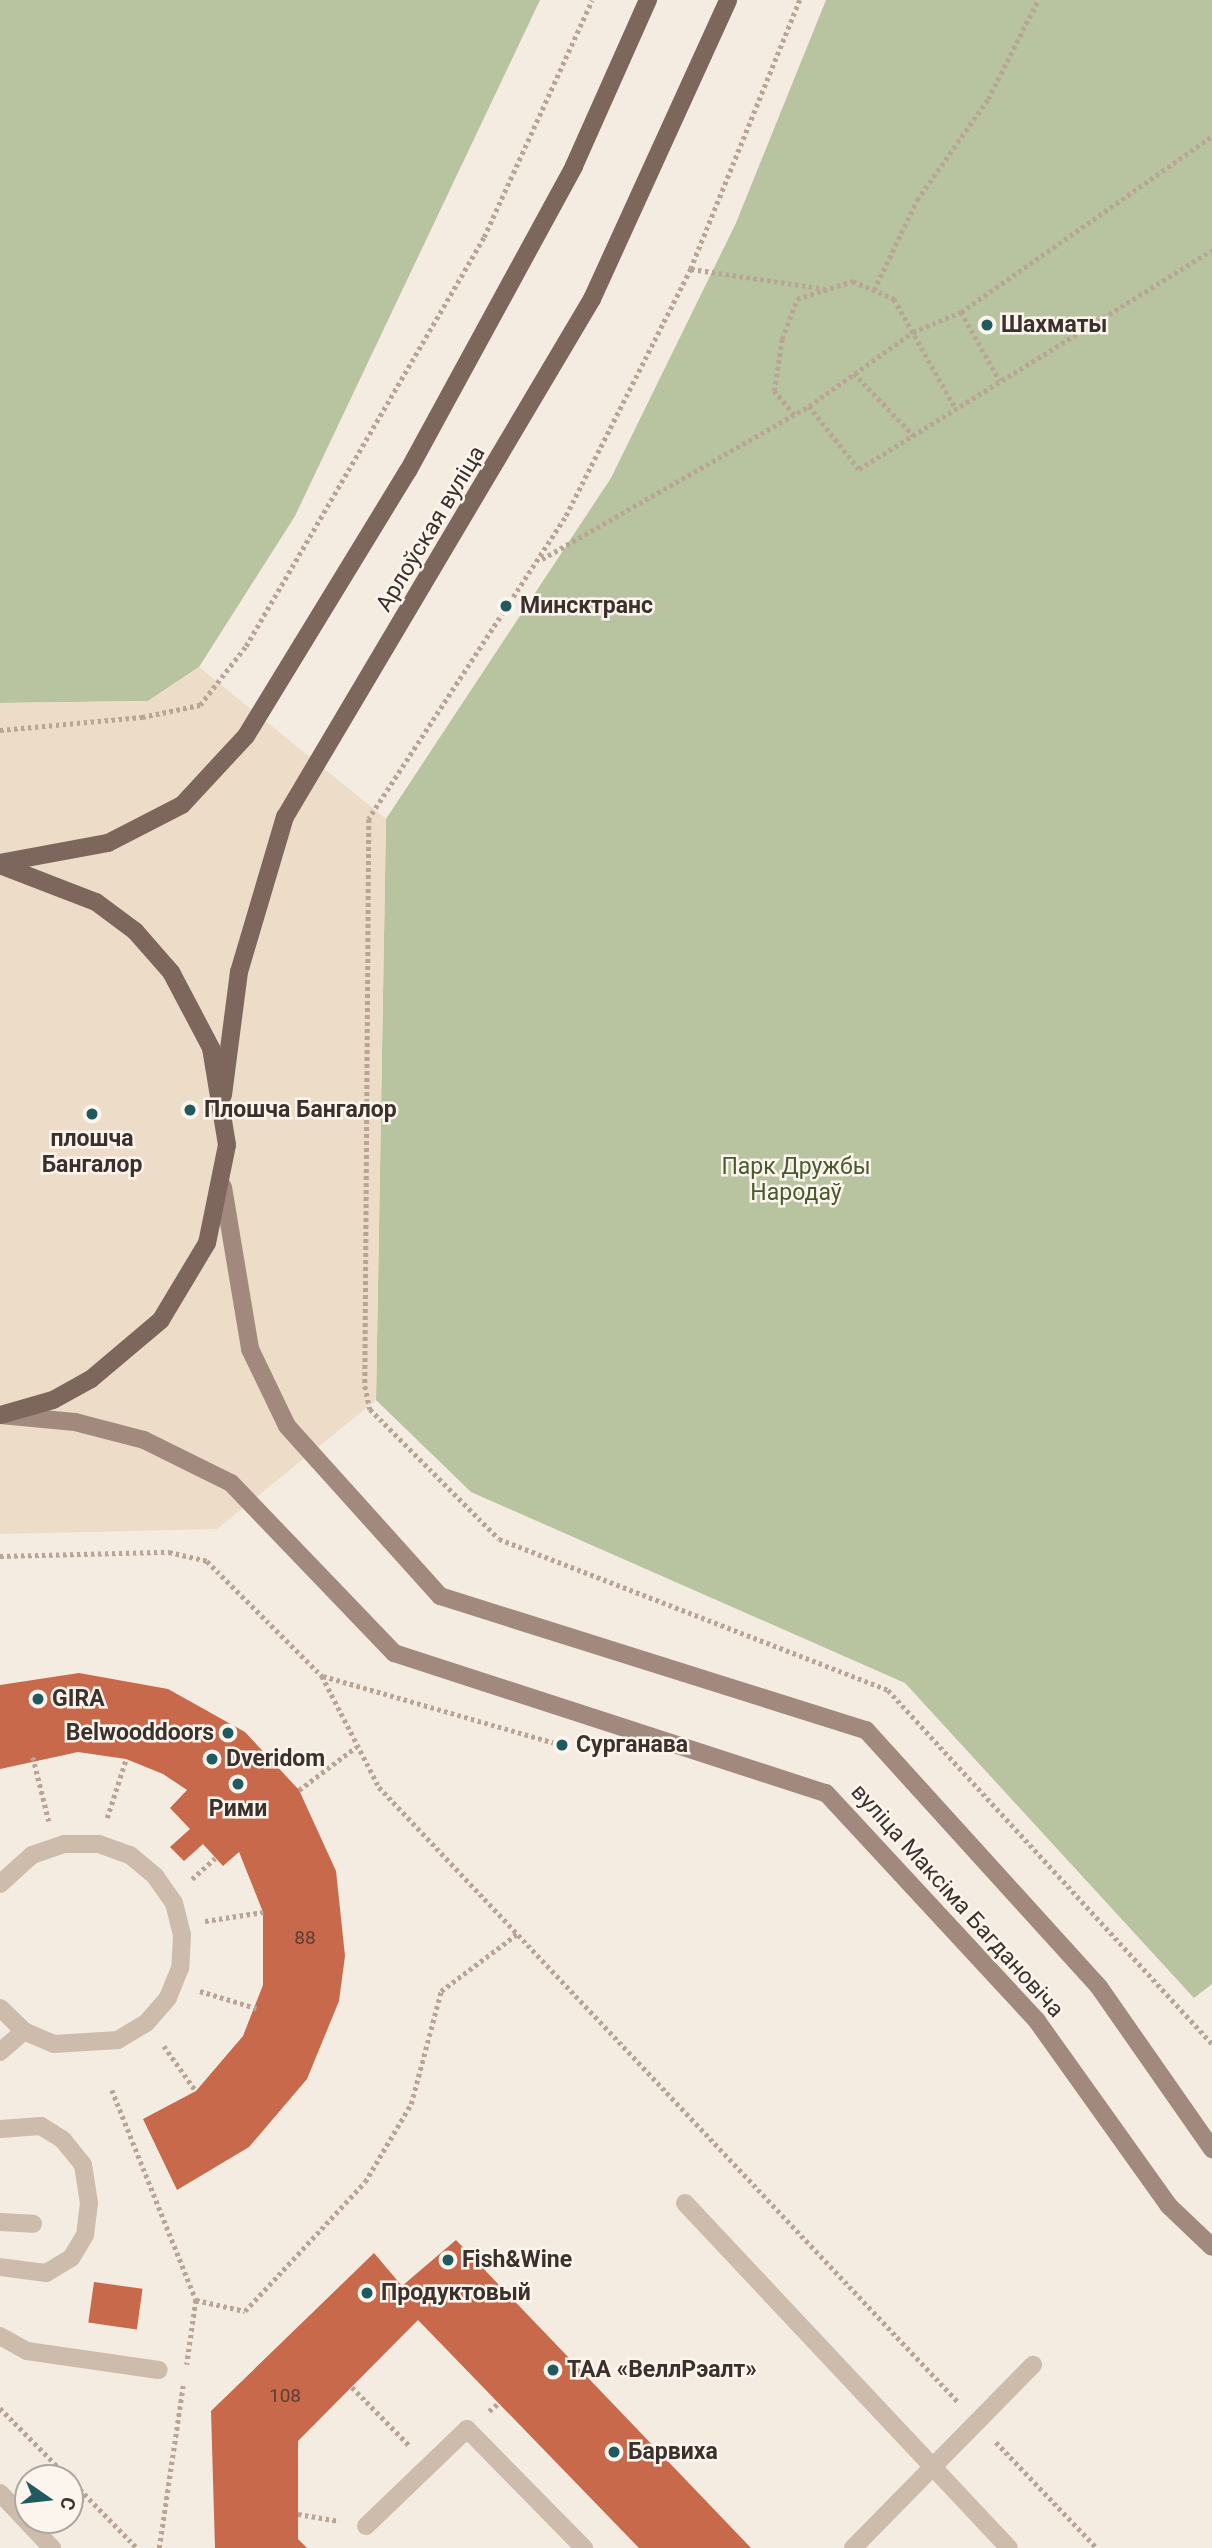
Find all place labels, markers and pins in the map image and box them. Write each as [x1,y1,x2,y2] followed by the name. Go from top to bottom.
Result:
[1001,311,1107,339] place label: Шахматы
[979,317,995,333] marker: Шахматы
[520,592,653,620] place label: Минсктранс
[498,598,514,614] marker: Минсктранс
[204,1096,397,1124] place label: Плошча Бангалор
[182,1102,198,1118] marker: Плошча Бангалор
[84,1106,100,1122] marker: плошча Бангалор
[42,1125,142,1179] place label: плошча Бангалор
[52,1685,105,1713] place label: GIRA
[30,1691,46,1707] marker: GIRA
[66,1719,214,1747] place label: Belwooddoors
[220,1725,236,1741] marker: Belwooddoors
[576,1731,688,1759] place label: Сурганава
[554,1737,570,1753] marker: Сурганава
[226,1745,325,1773] place label: Dveridom
[204,1751,220,1767] marker: Dveridom
[230,1776,246,1792] marker: Рими
[209,1795,267,1823] place label: Рими
[462,2246,572,2274] place label: Fish&Wine
[440,2252,456,2268] marker: Fish&Wine
[381,2279,531,2307] place label: Продуктовый
[359,2285,375,2301] marker: Продуктовый
[567,2356,757,2384] place label: ТАА «ВеллРэалт»
[545,2362,561,2378] marker: ТАА «ВеллРэалт»
[628,2438,718,2466] place label: Барвиха
[606,2444,622,2460] marker: Барвиха

